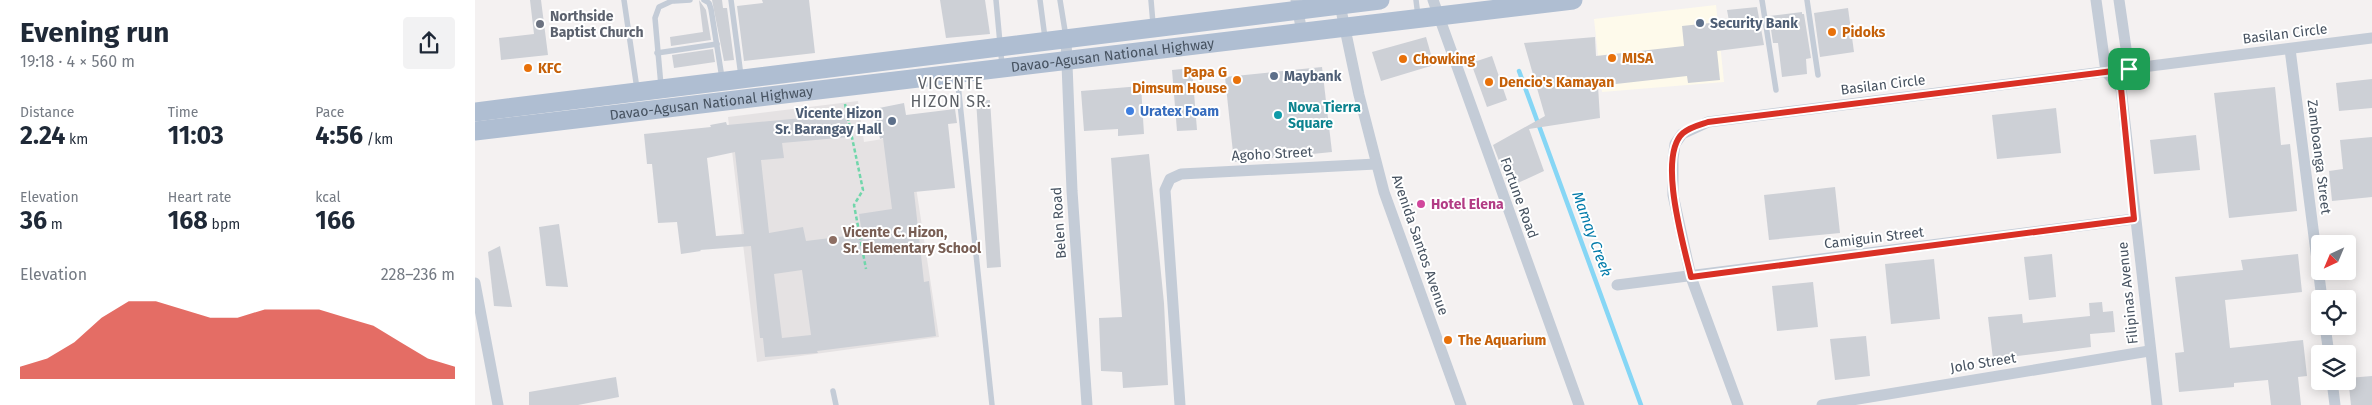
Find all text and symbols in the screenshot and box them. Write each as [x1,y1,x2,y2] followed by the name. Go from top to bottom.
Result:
[550,8,643,41] place label: Northside Baptist Church
[1710,15,1798,32] place label: Security Bank
[20,16,169,49] text: Evening run
[403,17,455,69] button: share
[1694,17,1706,29] marker: Security Bank
[534,18,546,30] marker: Northside Baptist Church
[2242,20,2328,48] street label: Basilan Circle
[1842,24,1886,41] place label: Pidoks
[1826,26,1838,38] marker: Pidoks
[1010,34,1215,76] street label: Davao-Agusan National Highway
[2108,48,2150,90] pin
[1622,50,1654,67] place label: MISA
[1413,51,1475,68] place label: Chowking
[20,52,135,71] text: 19:18 · 4 × 560 m
[1606,52,1618,64] marker: MISA
[1397,53,1409,65] marker: Chowking
[2115,55,2143,83] icon: arrive
[538,60,561,77] place label: KFC
[522,62,534,74] marker: KFC
[1132,64,1227,97] place label: Papa G Dimsum House
[1284,68,1342,85] place label: Maybank
[1268,70,1280,82] marker: Maybank
[1840,71,1926,99] street label: Basilan Circle
[910,74,992,111] district label: VICENTE HIZON SR.
[1231,74,1243,86] marker: Papa G Dimsum House
[1499,74,1614,91] place label: Dencio's Kamayan
[1483,76,1495,88] marker: Dencio's Kamayan
[609,82,814,123] street label: Davao-Agusan National Highway
[1288,99,1361,132] place label: Nova Tierra Square
[2304,99,2335,216] street label: Zamboanga Street
[1140,103,1219,120] place label: Uratex Foam
[20,104,74,121] text: Distance
[168,104,198,121] text: Time
[315,104,344,121] text: Pace
[775,105,883,138] place label: Vicente Hizon Sr. Barangay Hall
[1124,105,1136,117] marker: Uratex Foam
[1272,109,1284,121] marker: Nova Tierra Square
[886,115,898,127] marker: Vicente Hizon Sr. Barangay Hall
[20,121,65,151] text: 2.24
[168,121,224,151] text: 11:03
[315,121,363,151] text: 4:56
[65,131,88,148] text: km
[363,131,393,148] text: /km
[1231,143,1314,165] street label: Agoho Street
[1496,155,1542,241] street label: Fortune Road
[1388,172,1452,318] street label: Avenida Santos Avenue
[1048,186,1070,260] street label: Belen Road
[20,189,79,206] text: Elevation
[168,189,231,206] text: Heart rate
[315,189,341,206] text: kcal
[1568,189,1616,279] water label: Mamay Creek
[1431,196,1504,213] place label: Hotel Elena
[1415,198,1427,210] marker: Hotel Elena
[20,206,47,236] text: 36
[168,206,208,236] text: 168
[315,206,355,236] text: 166
[47,216,63,233] text: m
[208,216,240,233] text: bpm
[1823,223,1926,253] street label: Camiguin Street
[842,224,982,257] place label: Vicente C. Hizon, Sr. Elementary School
[827,234,839,246] marker: Vicente C. Hizon, Sr. Elementary School
[2311,235,2356,280] north arrow
[2311,235,2356,390] map controls
[2114,241,2142,345] street label: Filipinas Avenue
[20,265,87,284] text: Elevation
[381,265,455,284] text: 228–236 m
[2311,290,2356,335] button: locate
[1458,332,1547,349] place label: The Aquarium
[1442,334,1454,346] marker: The Aquarium
[2311,345,2356,390] button: layers
[1949,349,2018,377] street label: Jolo Street

